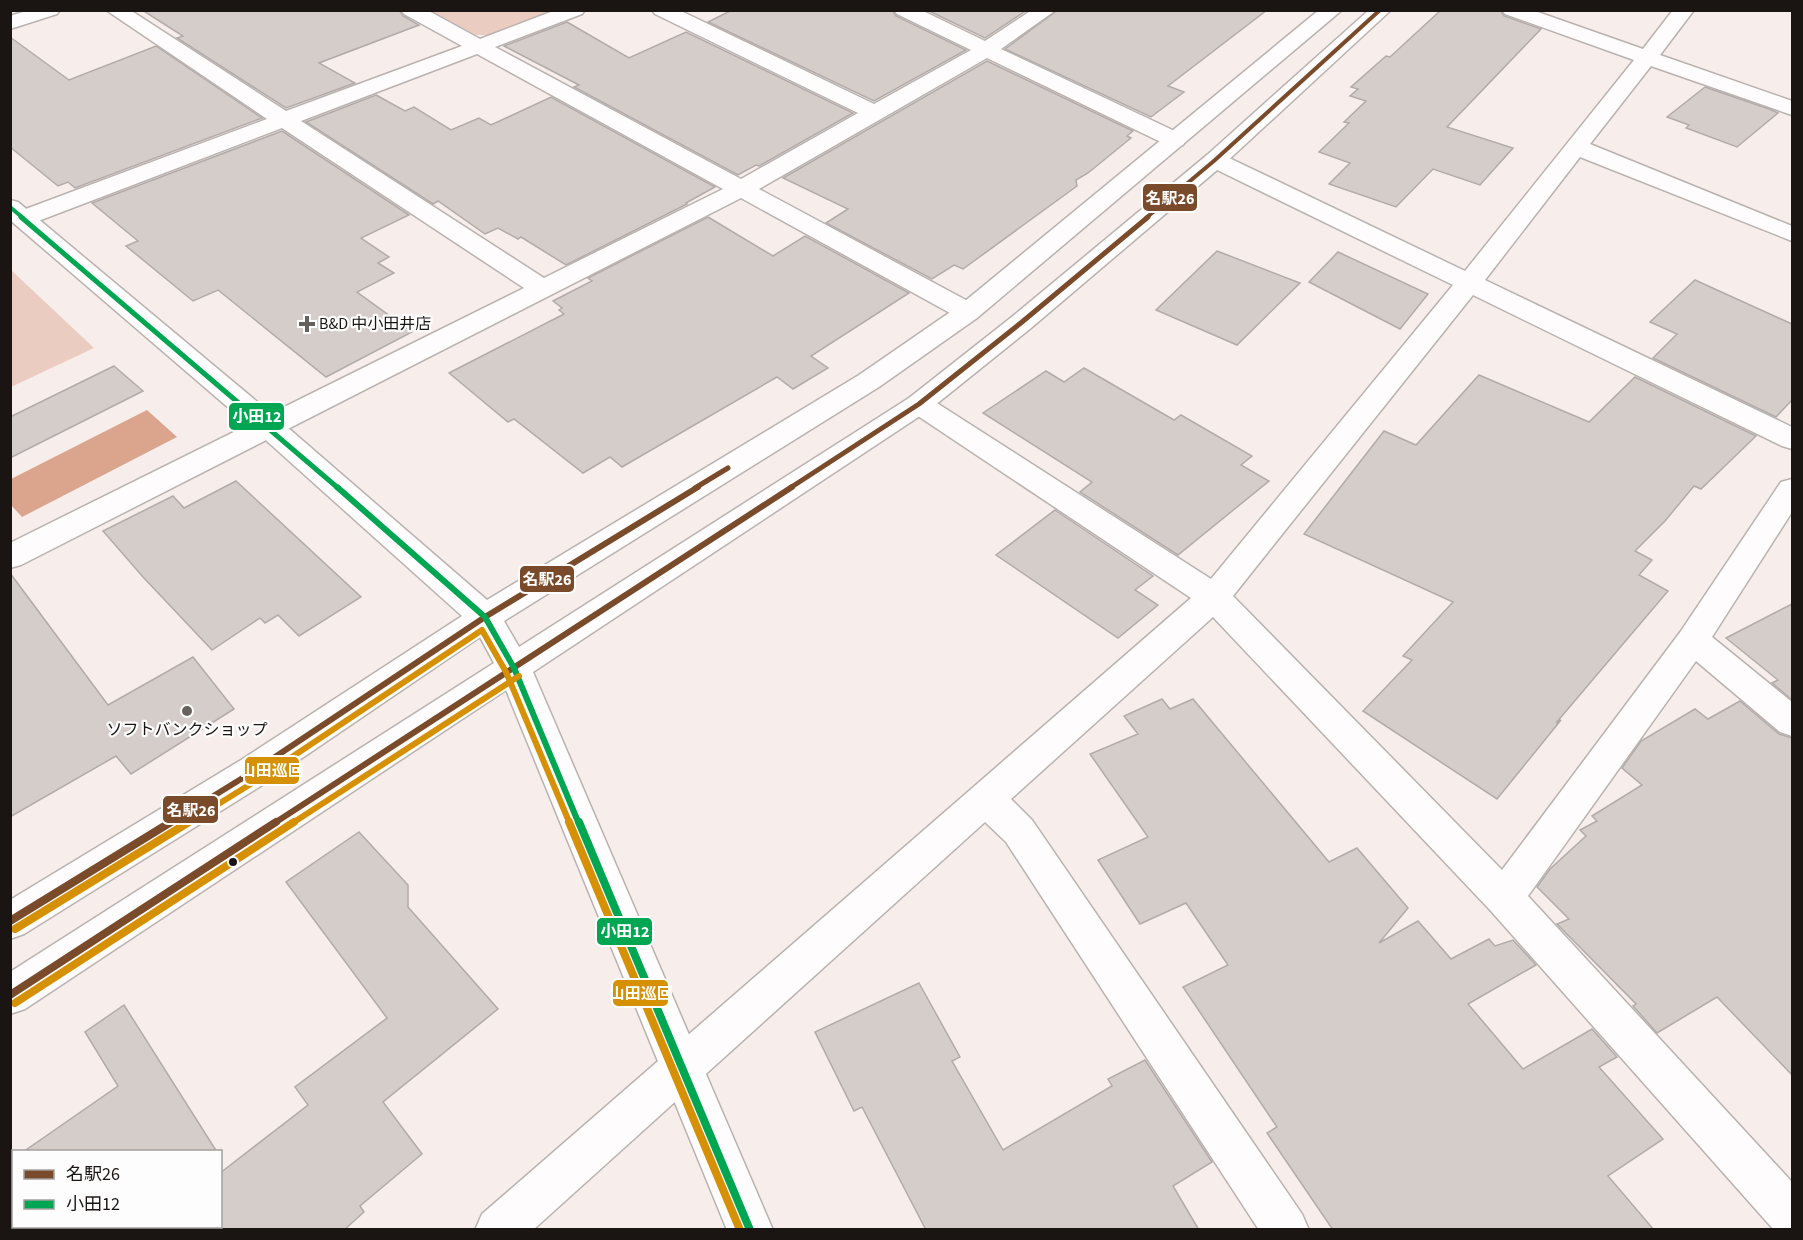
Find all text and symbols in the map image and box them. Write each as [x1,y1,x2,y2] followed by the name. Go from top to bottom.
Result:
[1142,183,1198,212] line badge: 名駅26
[1146,188,1194,210] text: 名駅26
[319,313,431,335] place label: B&D 中小田井店
[300,317,314,331] marker: B&D 中小田井店
[228,402,285,431] line badge: 小田12
[233,406,281,428] text: 小田12
[519,565,575,593] line badge: 名駅26
[523,569,571,591] text: 名駅26
[180,704,194,718] marker: ソフトバンクショップ
[107,719,267,741] place label: ソフトバンクショップ
[244,756,300,785] line badge: 山田巡回
[240,760,304,782] text: 山田巡回
[162,795,219,824] line badge: 名駅26
[167,800,215,822] text: 名駅26
[227,856,239,868] unlabelled marker
[596,917,653,946] line badge: 小田12
[601,921,649,943] text: 小田12
[612,979,669,1007] line badge: 山田巡回
[609,983,673,1005] text: 山田巡回
[12,1150,222,1228] legend
[66,1162,120,1187] text: 名駅26
[66,1192,120,1217] text: 小田12

